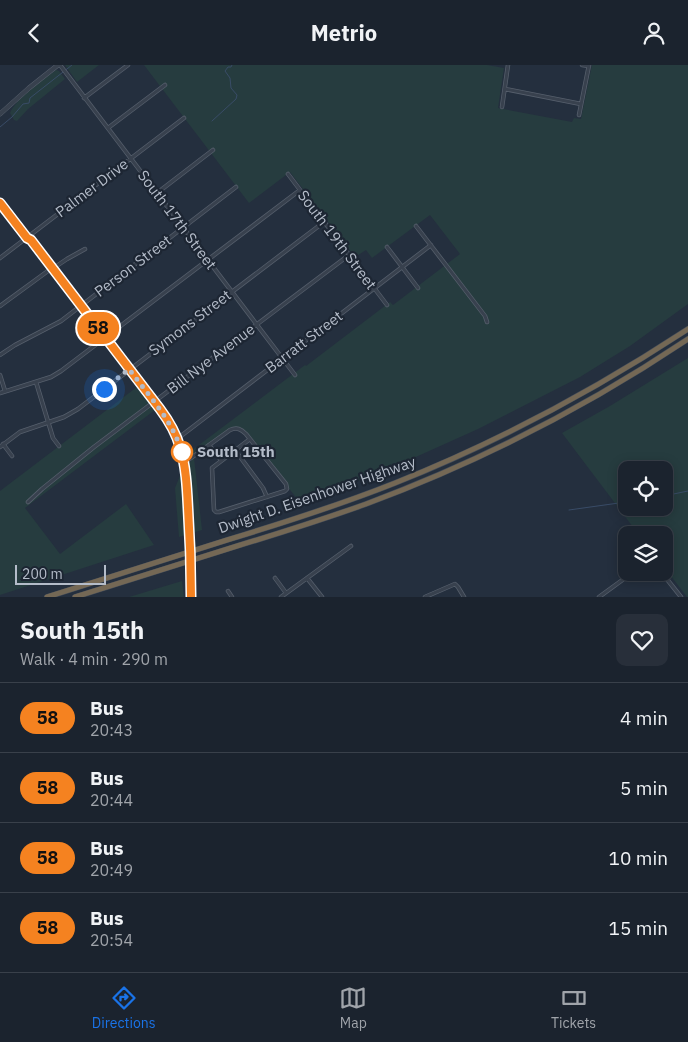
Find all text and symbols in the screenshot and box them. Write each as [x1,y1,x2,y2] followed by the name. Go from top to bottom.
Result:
[311,18,377,47] text: Metrio
[20,19,48,47] icon: back
[640,19,668,47] icon: person
[52,154,132,221] street label: Palmer Drive
[134,166,221,273] street label: South 17th Street
[294,186,381,293] street label: South 19th Street
[90,230,175,301] street label: Person Street
[145,285,235,360] street label: Symons Street
[261,306,346,377] street label: Barratt Street
[76,312,120,344] line badge: 58
[87,316,109,339] text: 58
[163,319,258,398] street label: Bill Nye Avenue
[92,377,117,402] your location
[171,441,193,463] marker: South 15th
[197,442,275,461] place label: South 15th
[216,452,418,537] street label: Dwight D. Eisenhower Highway
[618,461,673,581] map controls
[618,461,673,516] button: locate
[618,526,673,581] button: layers
[15,562,106,585] scale bar
[22,565,63,583] text: 200 m
[20,614,144,646] text: South 15th
[616,614,668,666] button: heart
[20,649,168,669] text: Walk · 4 min · 290 m
[90,696,124,720] text: Bus
[37,706,58,729] text: 58
[620,706,668,730] text: 4 min
[90,720,133,740] text: 20:43
[90,766,124,790] text: Bus
[37,776,58,799] text: 58
[620,776,668,800] text: 5 min
[90,790,133,810] text: 20:44
[90,836,124,860] text: Bus
[37,846,58,869] text: 58
[609,846,668,870] text: 10 min
[90,860,133,880] text: 20:49
[90,906,124,930] text: Bus
[37,916,58,939] text: 58
[609,916,668,940] text: 15 min
[90,930,133,950] text: 20:54
[92,984,156,1032] tab: Directions
[339,984,367,1032] tab: Map
[551,984,596,1032] tab: Tickets

